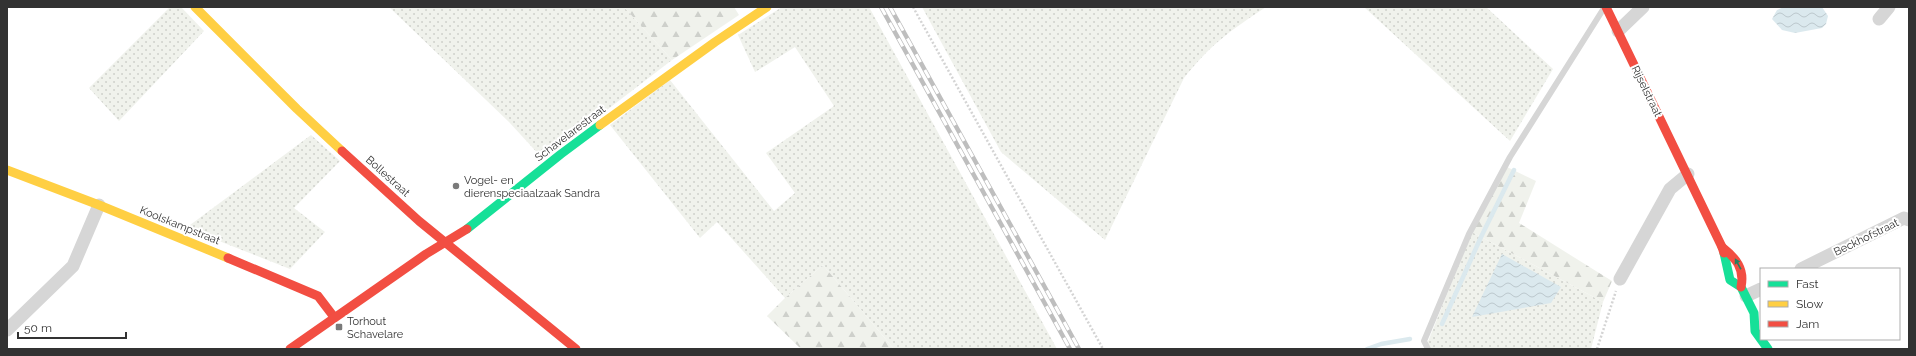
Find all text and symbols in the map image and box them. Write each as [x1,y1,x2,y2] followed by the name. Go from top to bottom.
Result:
[1629,64,1665,119] street label: Rijselstraat
[533,103,608,164] street label: Schavelarestraat
[363,153,413,200] street label: Bollestraat
[464,174,600,200] place label: Vogel- en dierenspeciaalzaak Sandra
[451,181,461,191] marker: Vogel- en dierenspeciaalzaak Sandra
[138,203,222,248] street label: Koolskampstraat
[1832,216,1901,259] street label: Beckhofstraat
[1735,258,1742,270] one-way arrow
[1760,268,1900,340] legend
[1796,277,1819,291] text: Fast
[1796,297,1823,311] text: Slow
[18,314,126,340] scale bar
[347,315,404,341] place label: Torhout Schavelare
[1796,317,1819,331] text: Jam
[24,321,52,335] text: 50 m
[334,322,344,332] marker: Torhout Schavelare

